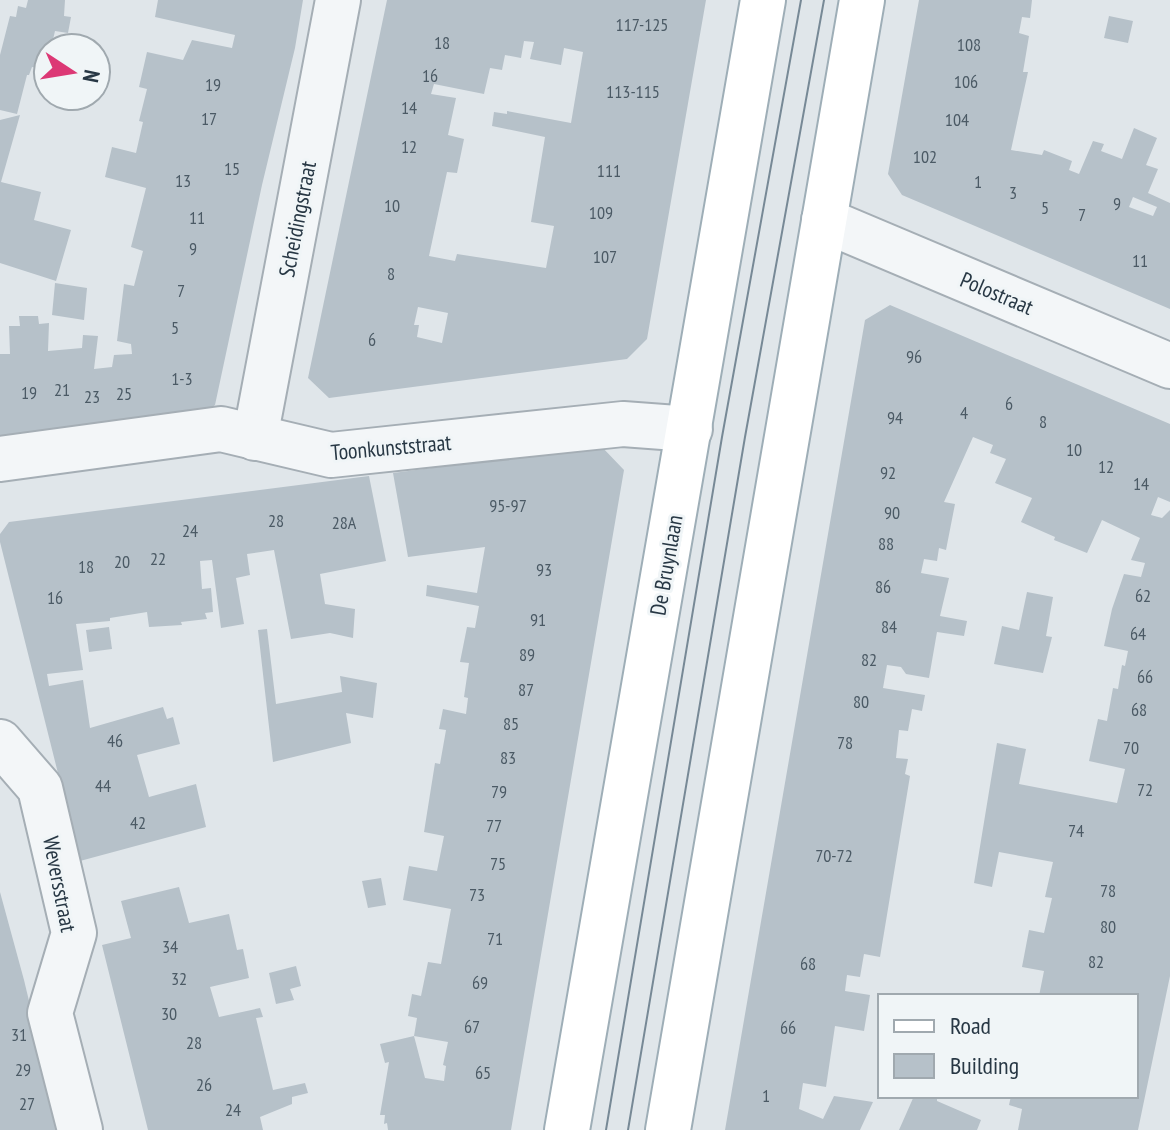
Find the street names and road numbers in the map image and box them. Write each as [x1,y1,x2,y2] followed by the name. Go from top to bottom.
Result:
[272,159,322,279] street label: Scheidingstraat
[956,265,1038,321] street label: Polostraat
[330,428,452,466] street label: Toonkunststraat
[643,513,689,617] street label: De Bruynlaan
[37,834,83,934] street label: Weversstraat

